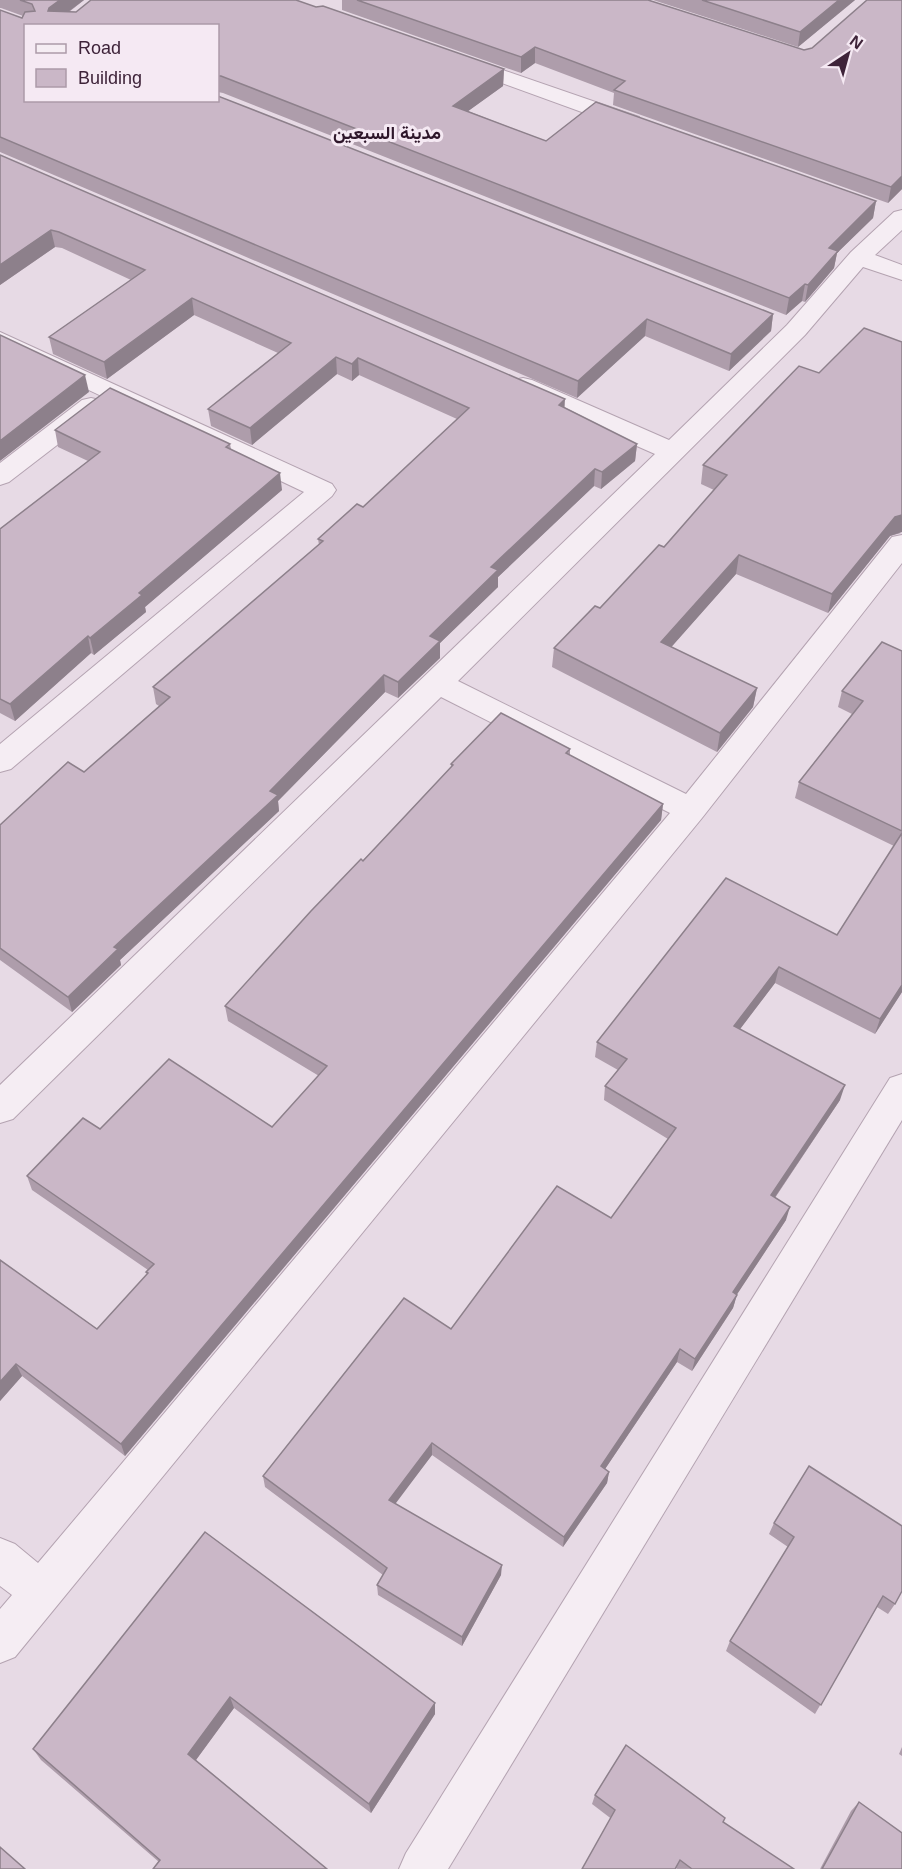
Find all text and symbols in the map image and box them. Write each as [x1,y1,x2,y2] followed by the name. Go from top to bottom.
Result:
[24,24,219,102] legend
[818,24,878,84] north arrow
[847,32,866,53] text: N
[78,38,121,58] text: Road
[78,68,142,88] text: Building
[333,123,441,144] district label: مدينة السبعين

